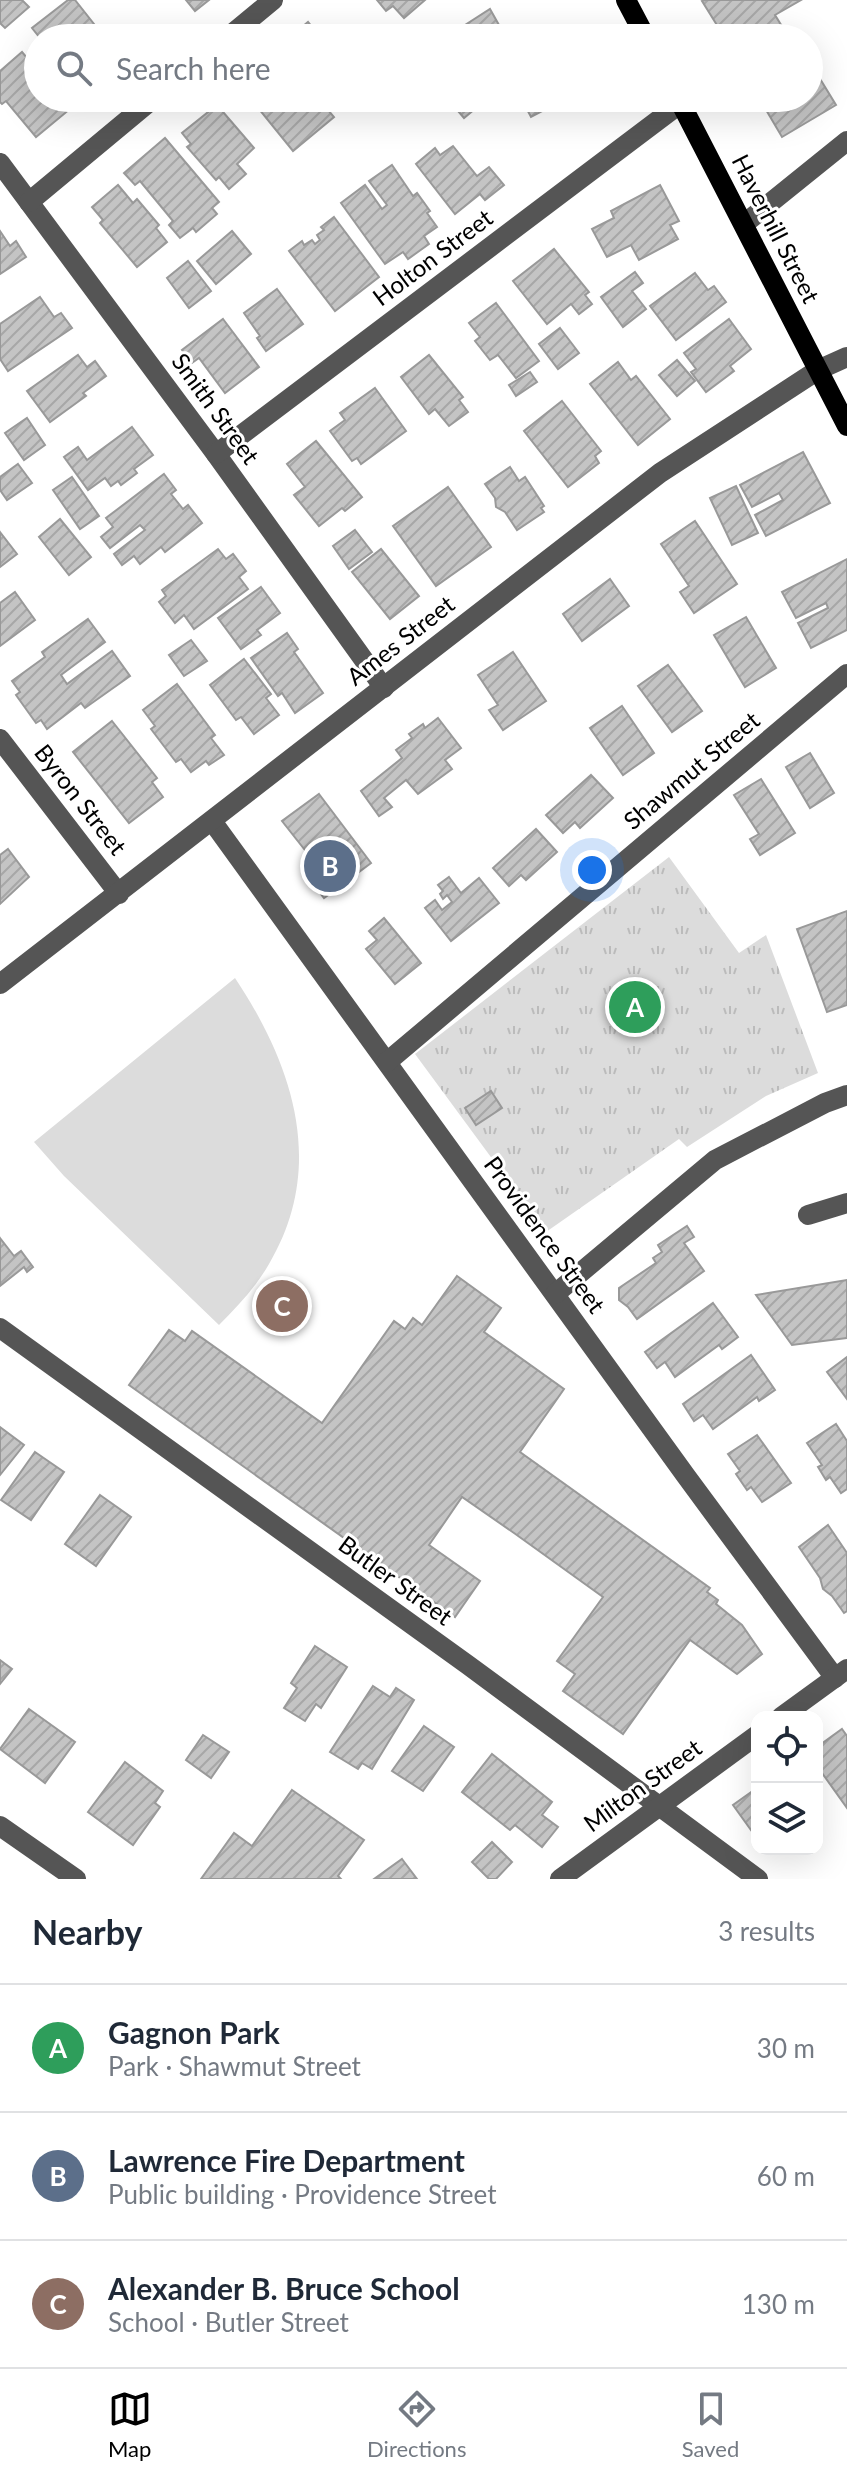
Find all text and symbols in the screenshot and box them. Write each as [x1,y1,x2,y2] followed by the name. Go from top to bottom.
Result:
[24,24,823,112] search box
[52,46,96,90] icon: search
[116,50,271,86] text: Search here
[726,149,826,308] street label: Haverhill Street
[367,202,498,311] street label: Holton Street
[166,347,266,469] street label: Smith Street
[341,589,460,691] street label: Ames Street
[617,705,765,835] street label: Shawmut Street
[29,738,134,860] street label: Byron Street
[304,836,356,896] pin: B
[572,850,612,890] your location
[609,977,661,1037] pin: A
[479,1150,612,1318] street label: Providence Street
[256,1276,308,1336] pin: C
[333,1529,459,1631] street label: Butler Street
[751,1711,823,1855] map controls
[751,1711,823,1783] button: locate
[578,1732,707,1837] street label: Milton Street
[751,1783,823,1855] button: layers
[32,1911,143,1952] text: Nearby
[718,1915,815,1947] text: 3 results
[108,2014,280,2050] text: Gagnon Park
[49,2032,67,2064] text: A
[757,2032,815,2064] text: 30 m
[108,2050,361,2082] text: Park · Shawmut Street
[108,2142,465,2178] text: Lawrence Fire Department
[49,2160,67,2192] text: B
[757,2160,815,2192] text: 60 m
[108,2178,496,2210] text: Public building · Providence Street
[108,2270,460,2306] text: Alexander B. Bruce School
[49,2288,67,2320] text: C
[742,2288,815,2320] text: 130 m
[108,2306,349,2338] text: School · Butler Street
[108,2387,152,2462] tab: Map
[367,2387,466,2462] tab: Directions
[682,2387,739,2462] tab: Saved

